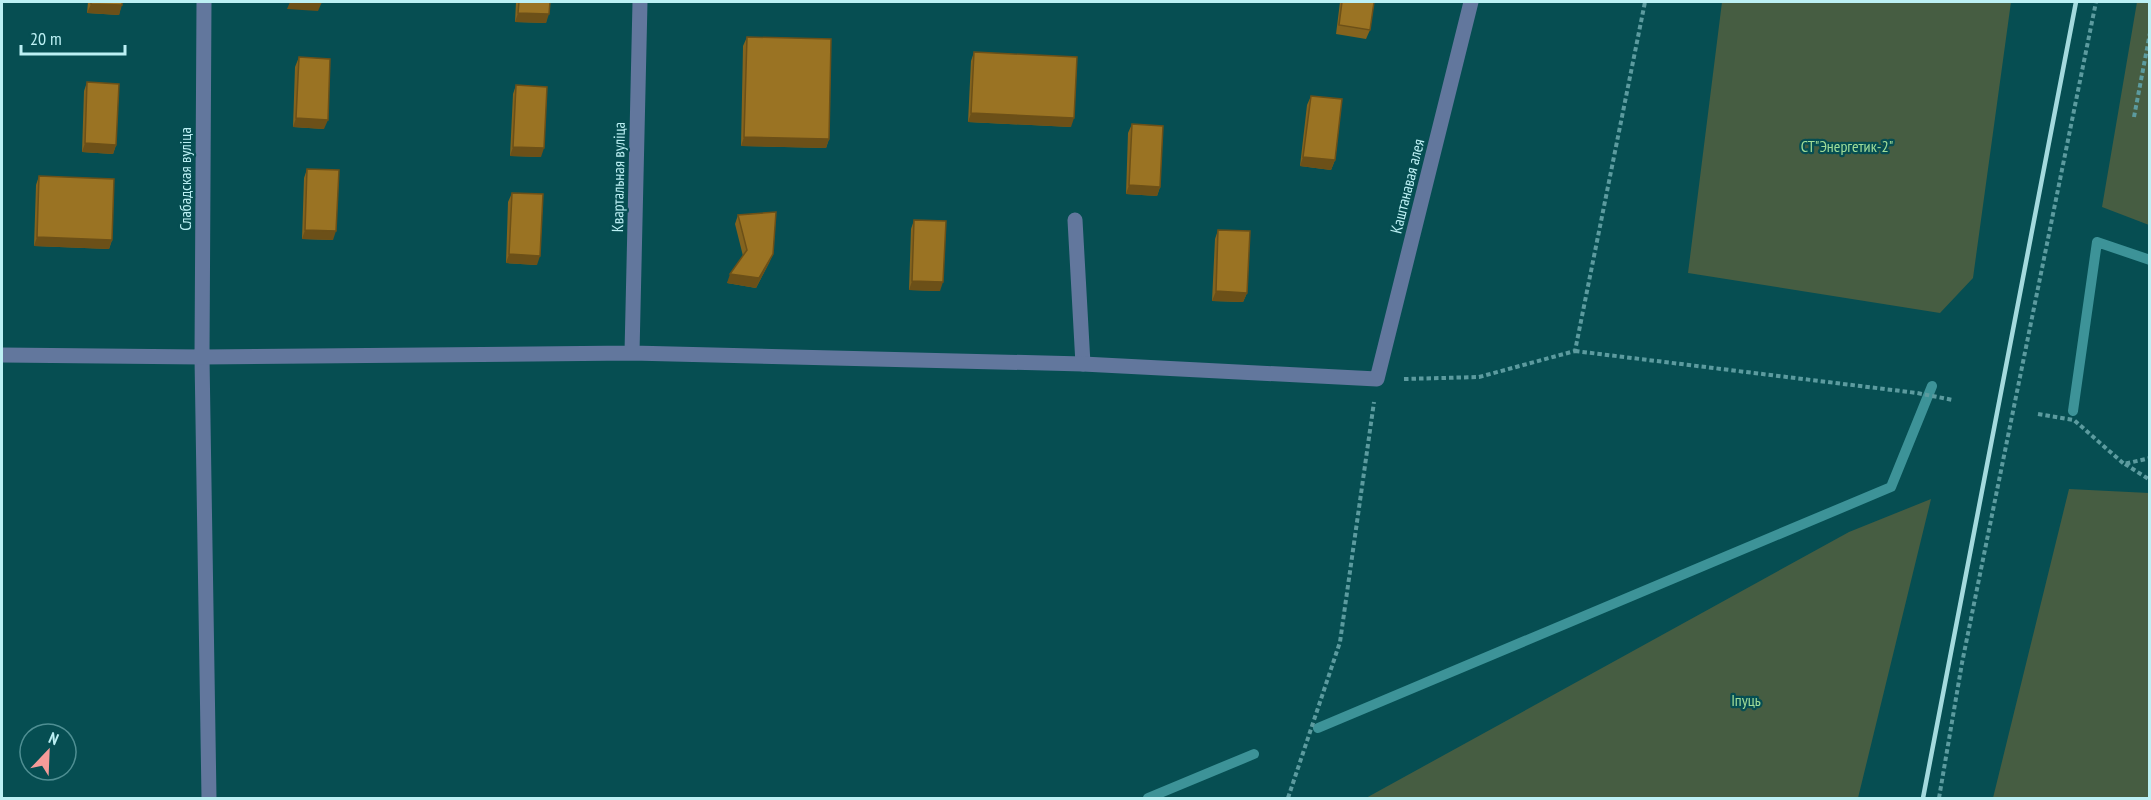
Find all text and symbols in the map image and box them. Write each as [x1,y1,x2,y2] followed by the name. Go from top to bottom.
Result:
[21,18,124,56] scale bar
[30,27,62,50] text: 20 m
[607,122,629,232] street label: Квартальная вуліца
[175,127,195,231] street label: Слабадская вуліца
[1801,136,1893,156] park label: СТ"Энергетик-2"
[1386,137,1428,235] street label: Каштанавая алея
[1731,690,1761,710] park label: Іпуць
[18,722,78,782] north arrow
[46,727,62,749] text: N

